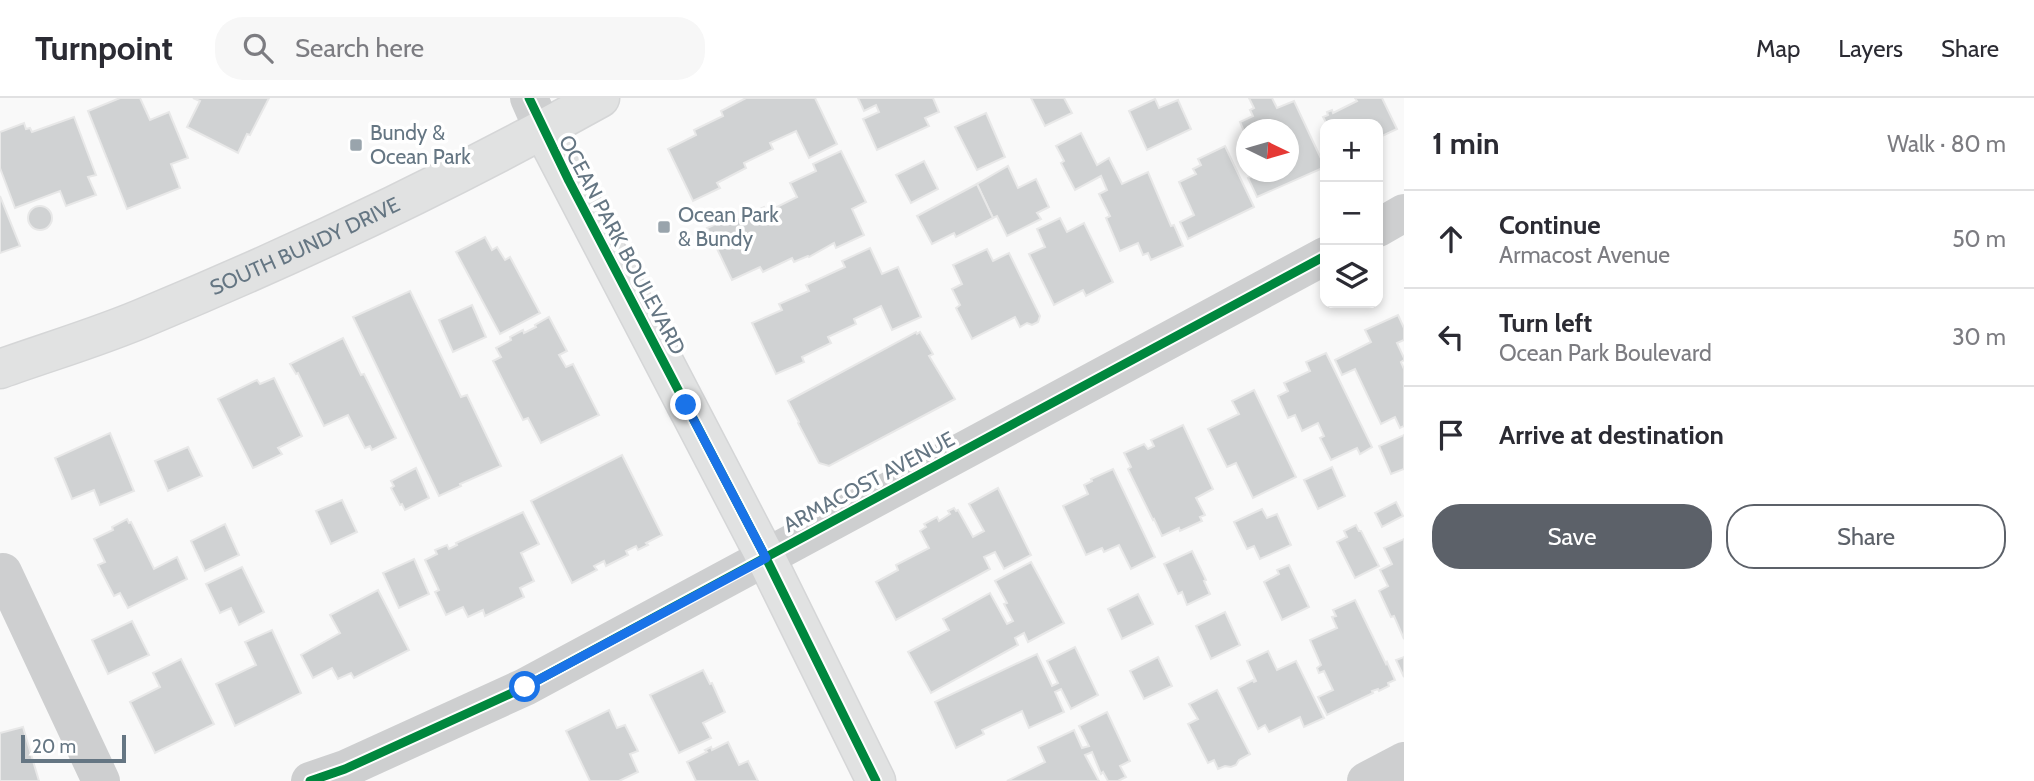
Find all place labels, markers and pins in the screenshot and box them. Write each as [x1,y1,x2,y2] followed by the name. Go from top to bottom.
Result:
[370,120,471,169] place label: Bundy & Ocean Park
[348,137,364,153] marker: Bundy & Ocean Park
[678,202,779,251] place label: Ocean Park & Bundy
[656,219,672,235] marker: Ocean Park & Bundy

